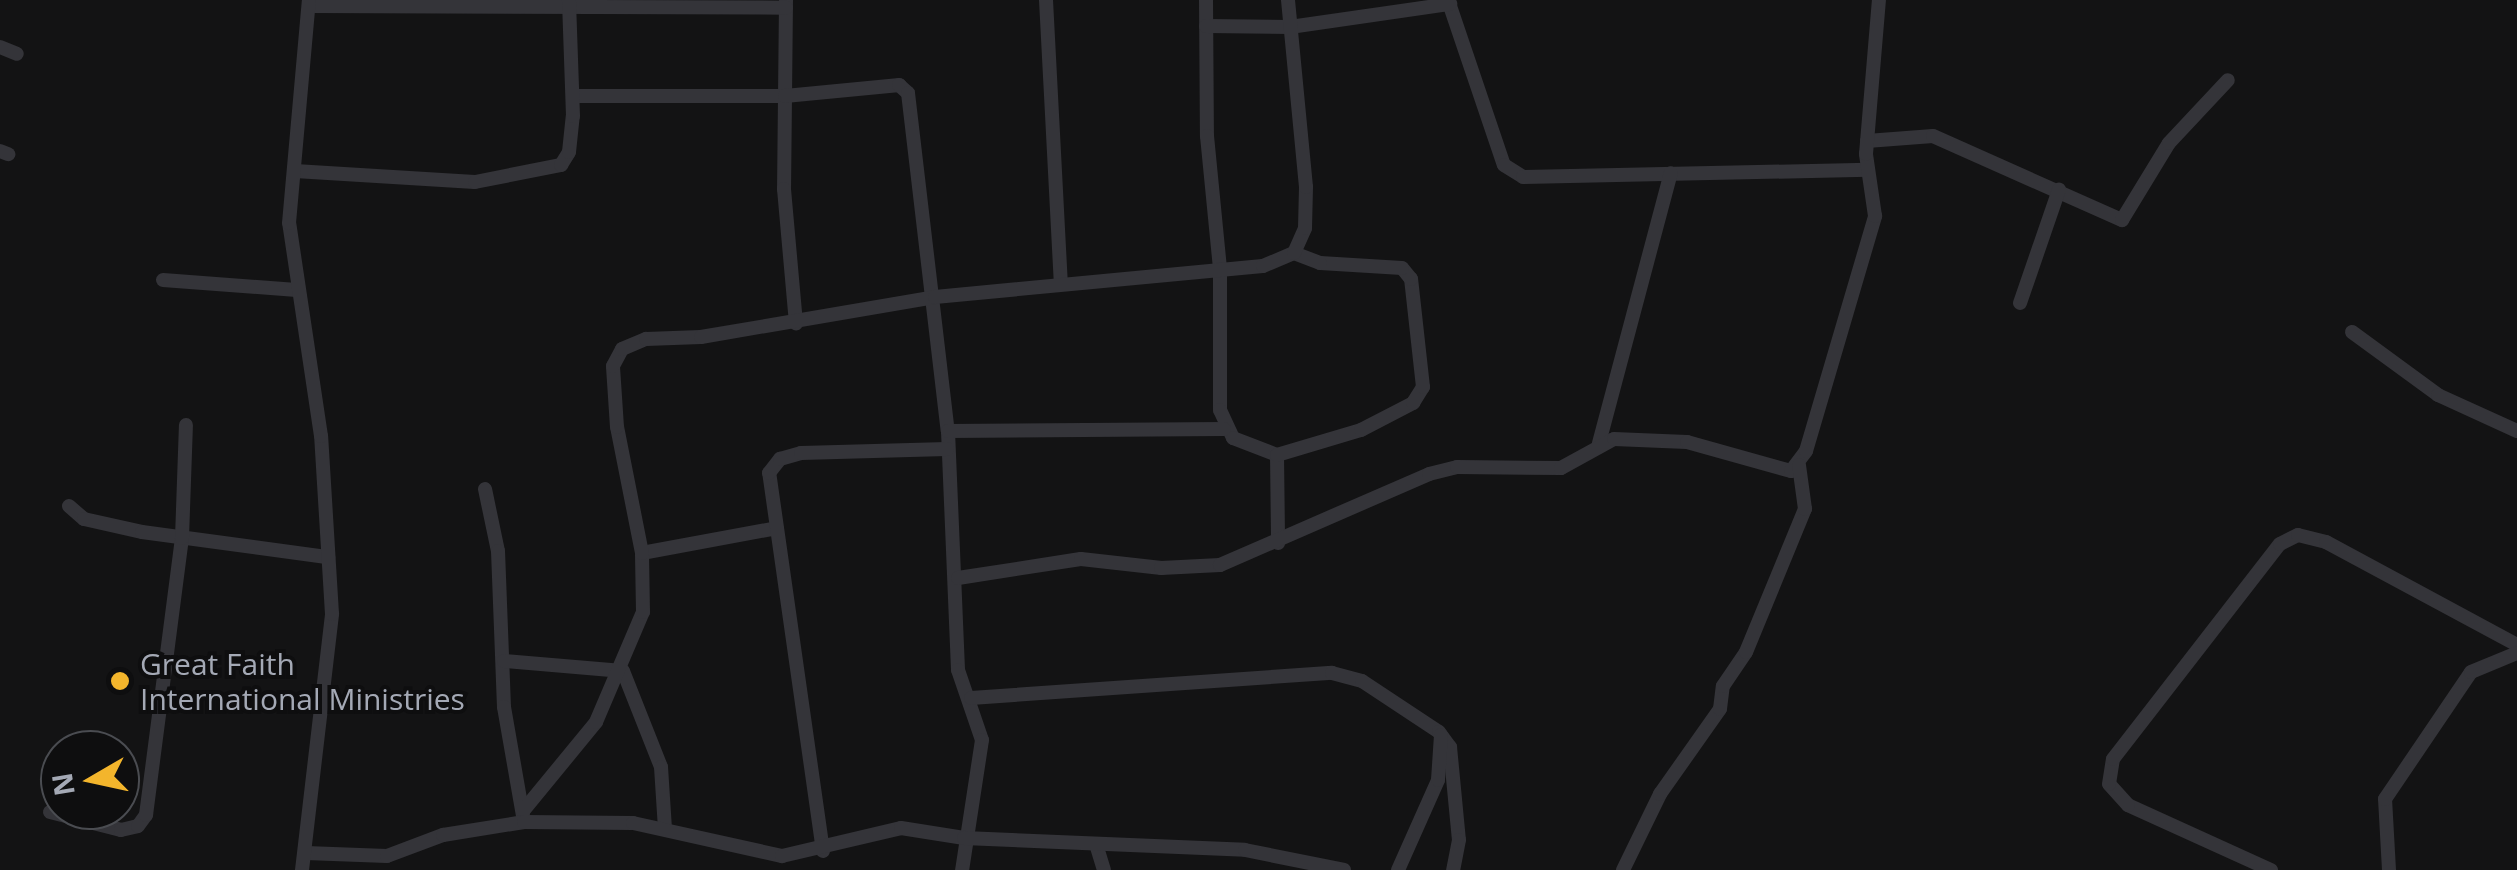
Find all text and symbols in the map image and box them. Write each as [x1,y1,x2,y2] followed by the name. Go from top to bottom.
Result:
[140,646,465,716] place label: Great Faith International Ministries
[109,670,131,692] marker: Great Faith International Ministries
[40,730,140,830] north arrow
[42,770,83,799] text: N

